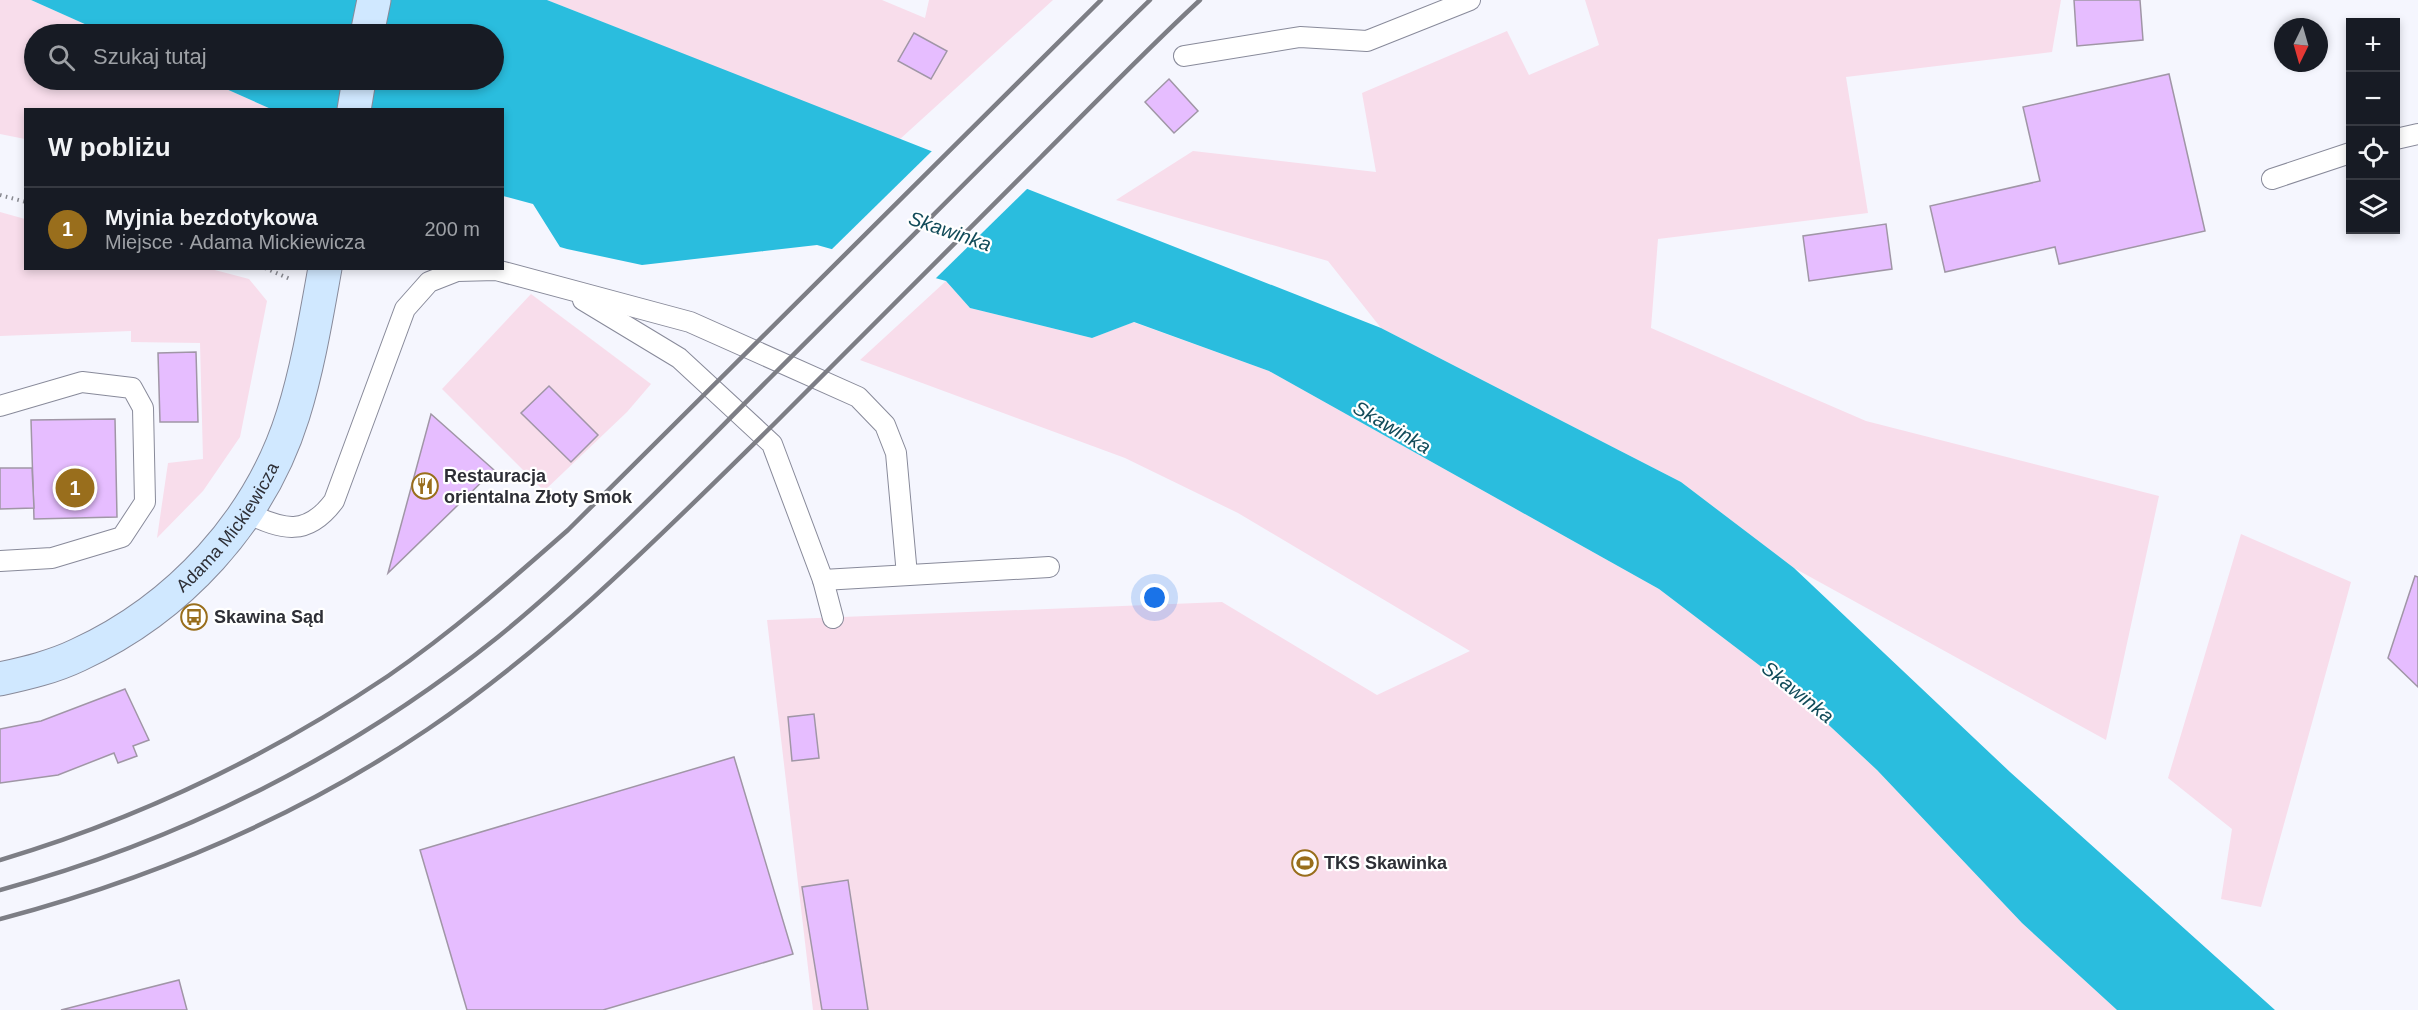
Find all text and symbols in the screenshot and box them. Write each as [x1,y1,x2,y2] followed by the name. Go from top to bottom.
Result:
[2274,18,2328,72] north arrow
[2346,18,2400,234] map controls
[2346,18,2400,72] button: +
[24,24,504,90] search box
[45,41,78,74] icon: search
[93,44,207,69] text: Szukaj tutaj
[2346,72,2400,126] button: −
[2346,126,2400,180] button: locate
[48,132,171,162] text: W pobliżu
[2346,180,2400,234] button: layers
[105,205,318,230] text: Myjnia bezdotykowa
[906,207,994,255] water label: Skawinka
[62,218,73,240] text: 1
[424,218,480,240] text: 200 m
[105,231,365,253] text: Miejsce · Adama Mickiewicza
[1349,396,1435,458] water label: Skawinka
[172,458,283,596] street label: Adama Mickiewicza
[56,466,94,510] pin: 1
[444,466,633,507] place label: Restauracja orientalna Złoty Smok
[410,471,440,501] restaurant icon: Restauracja orientalna Złoty Smok
[1140,583,1169,612] your location
[179,602,209,632] bus stop icon: Skawina Sąd
[214,607,324,627] place label: Skawina Sąd
[1758,657,1838,727] water label: Skawinka
[1290,848,1320,878] sports icon: TKS Skawinka
[1324,853,1448,873] place label: TKS Skawinka

